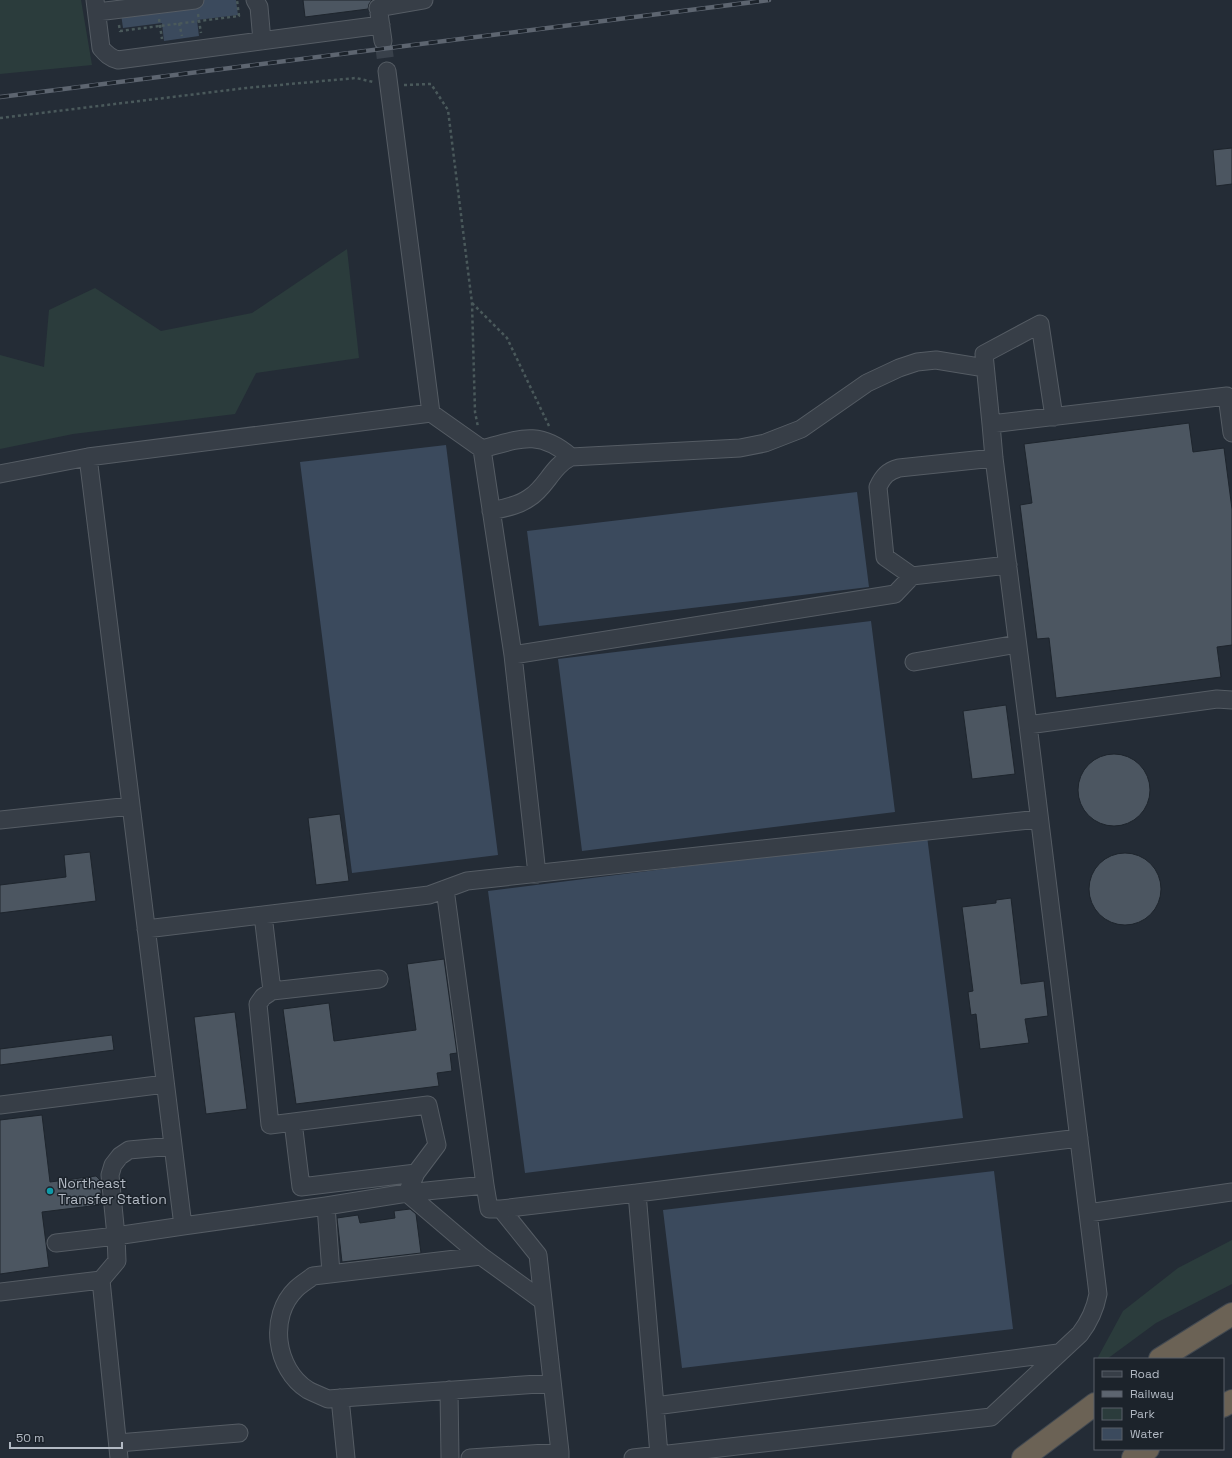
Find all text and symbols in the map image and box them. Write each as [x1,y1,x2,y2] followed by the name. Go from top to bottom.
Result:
[58,1174,167,1208] place label: Northeast Transfer Station
[45,1186,55,1196] marker: Northeast Transfer Station
[1094,1358,1224,1450] legend
[1130,1366,1159,1382] text: Road
[1130,1386,1174,1402] text: Railway
[1130,1406,1155,1422] text: Park
[10,1424,122,1450] scale bar
[1130,1426,1164,1442] text: Water
[16,1430,44,1446] text: 50 m

